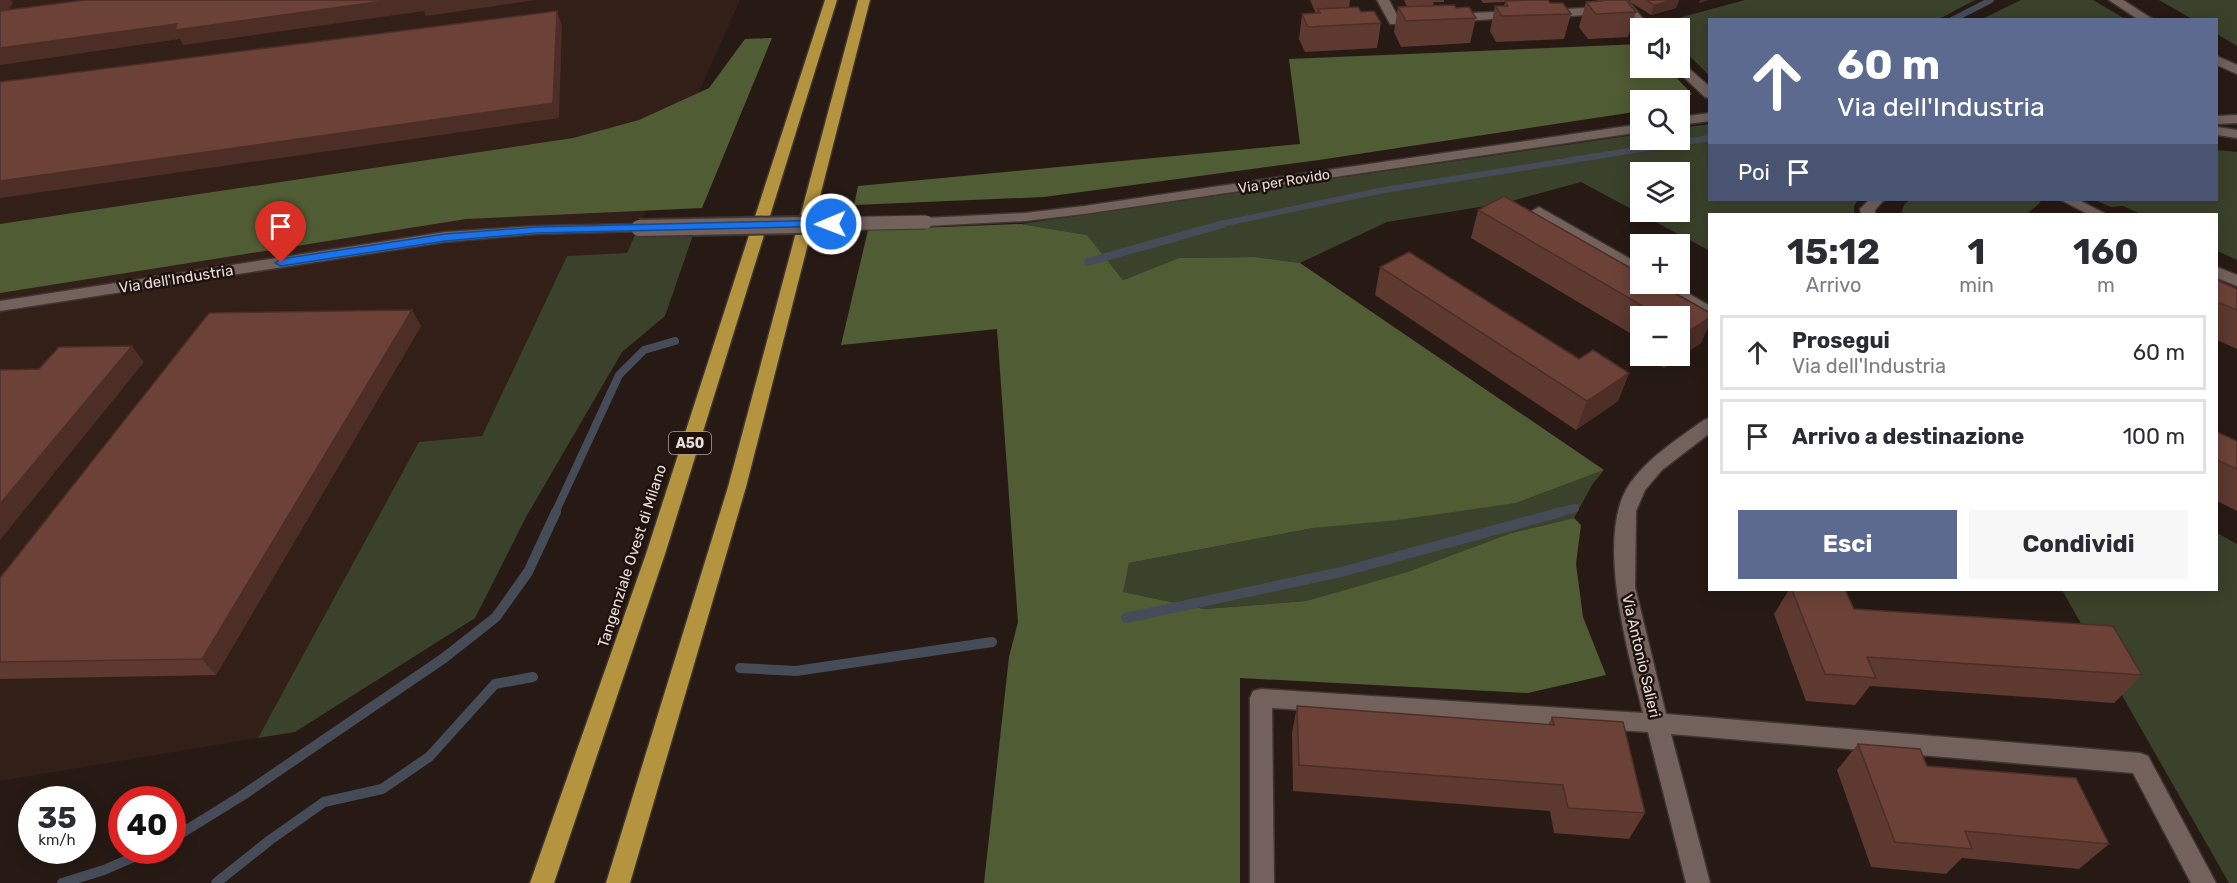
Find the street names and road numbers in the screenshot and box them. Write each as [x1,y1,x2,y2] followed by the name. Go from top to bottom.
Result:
[1237,166,1331,197] street label: Via per Rovido
[118,261,234,297] street label: Via dell'Industria
[669,432,711,454] road number: A50
[594,462,670,650] street label: Tangenziale Ovest di Milano
[1618,593,1664,719] street label: Via Antonio Salieri

